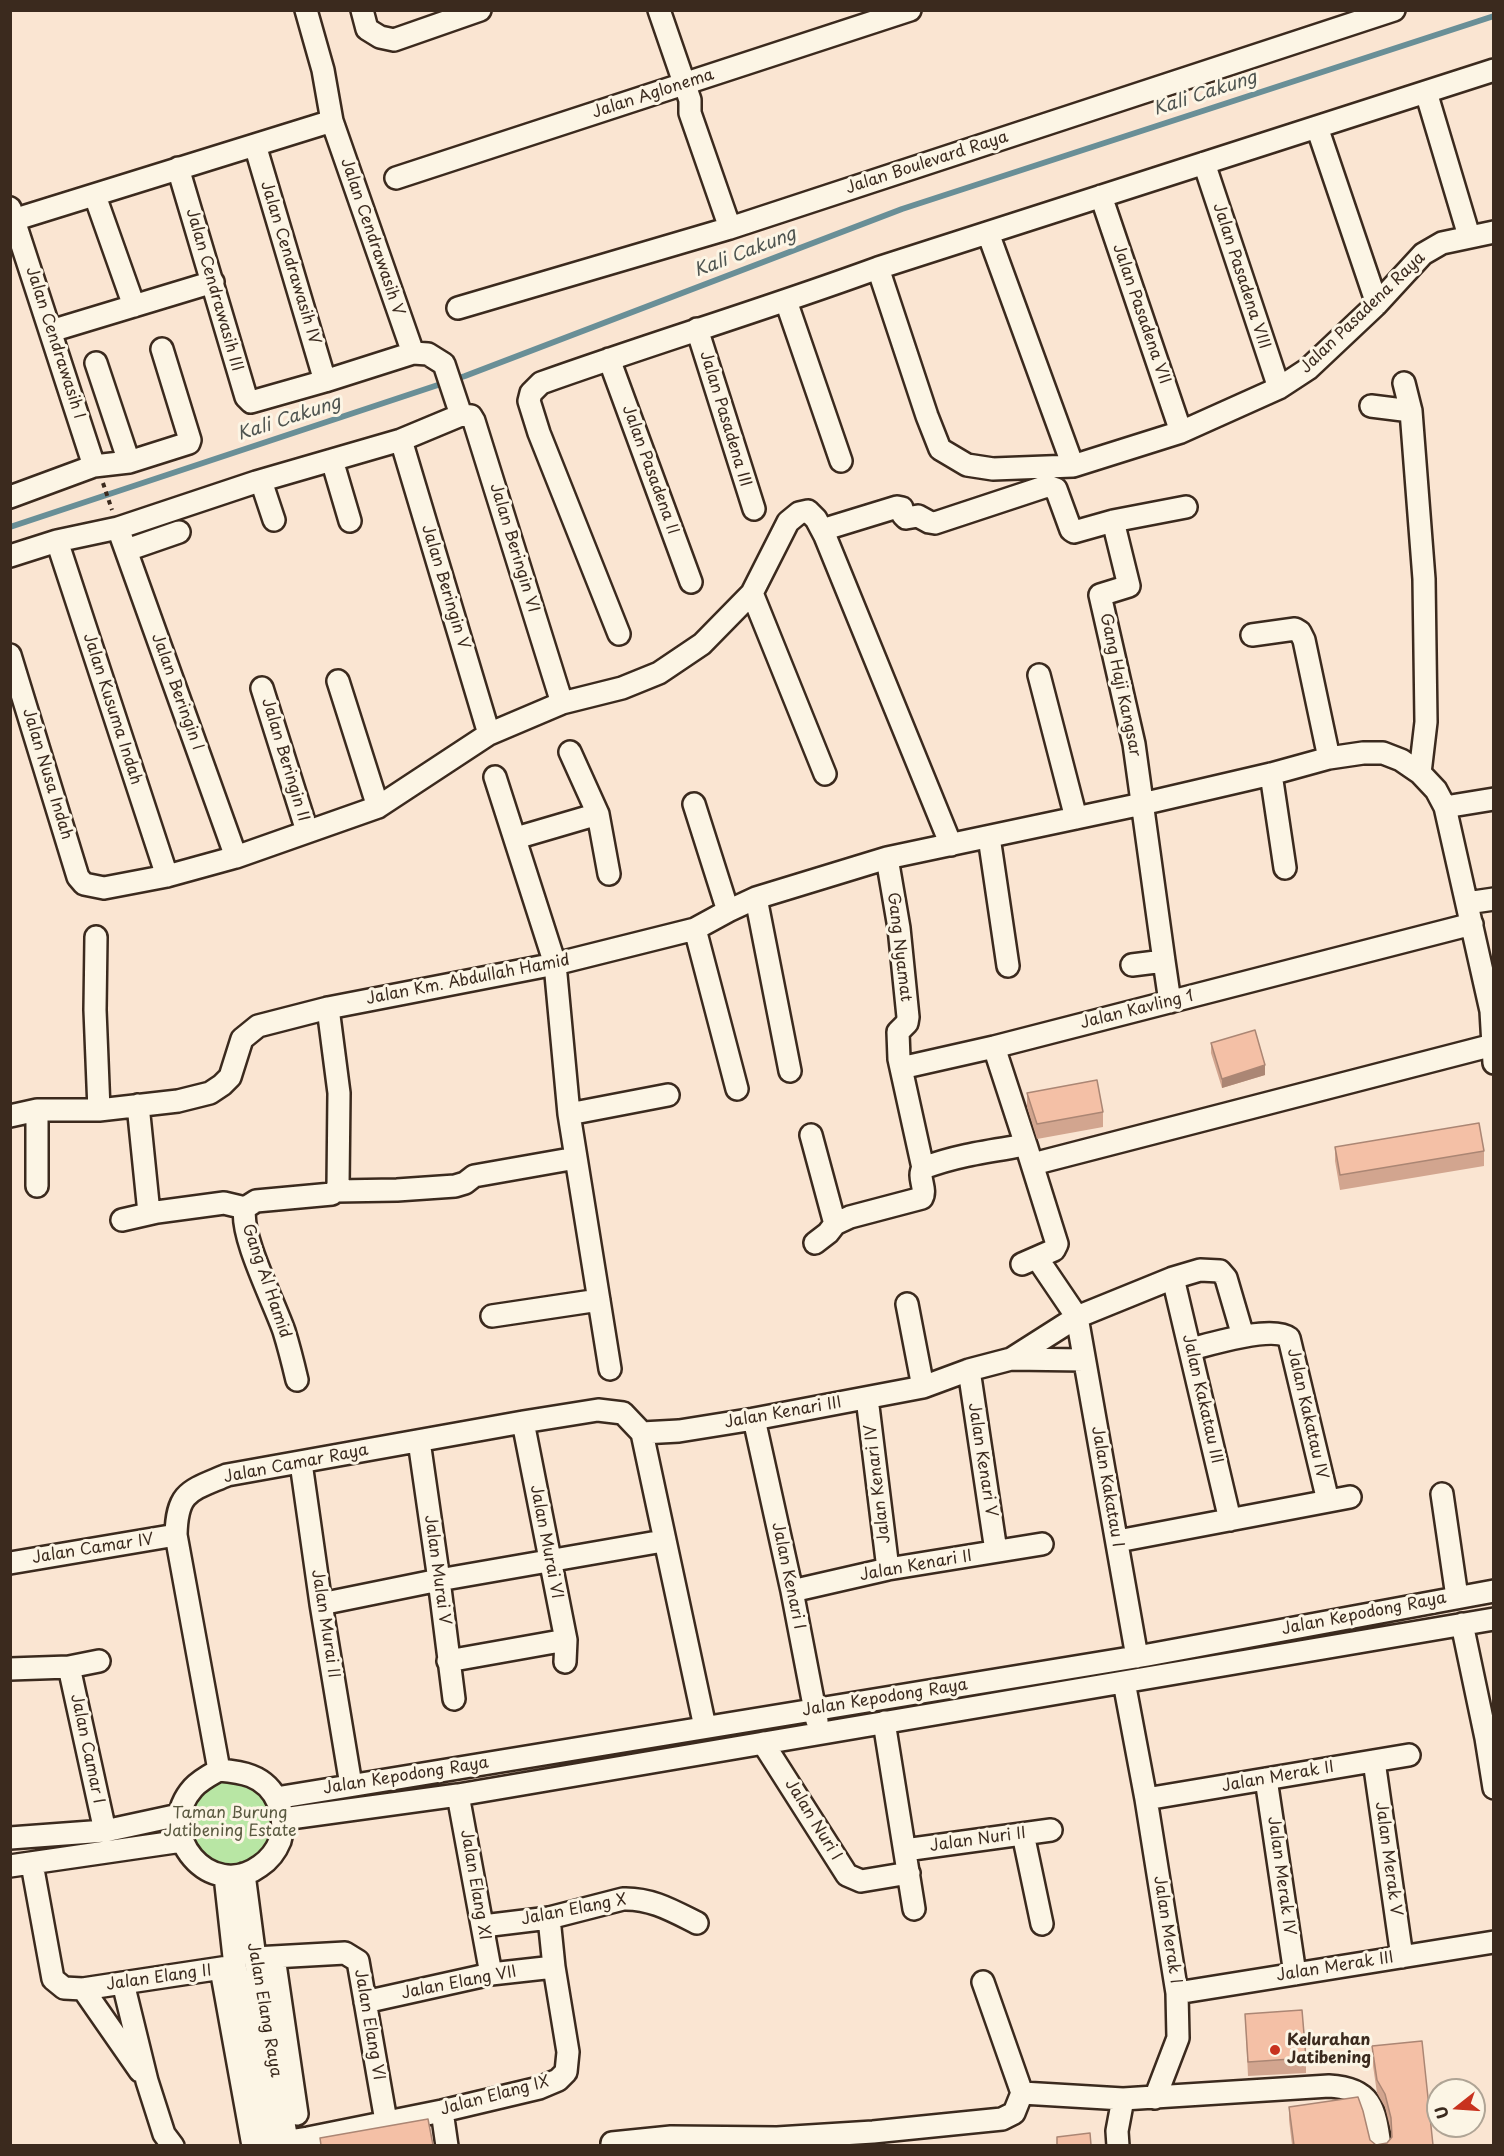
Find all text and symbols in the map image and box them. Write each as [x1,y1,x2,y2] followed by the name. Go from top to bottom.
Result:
[590,65,716,123] street label: Jalan Aglonema
[1151,67,1259,121] water label: Kali Cakung
[843,128,1011,198] street label: Jalan Boulevard Raya
[336,156,408,318] street label: Jalan Cendrawasih V
[256,179,324,347] street label: Jalan Cendrawasih IV
[1208,201,1274,351] street label: Jalan Pasadena VIII
[182,206,246,374] street label: Jalan Cendrawasih III
[691,224,799,282] water label: Kali Cakung
[1108,241,1174,387] street label: Jalan Pasadena VII
[1297,248,1429,378] street label: Jalan Pasadena Raya
[21,264,89,422] street label: Jalan Cendrawasih I
[695,349,755,489] street label: Jalan Pasadena III
[235,392,343,446] water label: Kali Cakung
[618,403,682,537] street label: Jalan Pasadena II
[485,481,543,615] street label: Jalan Beringin VI
[417,522,473,652] street label: Jalan Beringin V
[1095,612,1145,758] street label: Gang Haji Kangsar
[78,631,146,787] street label: Jalan Kusuma Indah
[147,631,207,753] street label: Jalan Beringin I
[257,696,313,824] street label: Jalan Beringin II
[18,706,76,842] street label: Jalan Nusa Indah
[883,891,915,1003] street label: Gang Nyamat
[365,951,571,1009] street label: Jalan Km. Abdullah Hamid
[1078,987,1196,1033] street label: Jalan Kavling 1
[237,1221,295,1341] street label: Gang Al Hamid
[1178,1333,1226,1465] street label: Jalan Kakatau III
[1283,1347,1331,1481] street label: Jalan Kakatau IV
[723,1393,843,1433] street label: Jalan Kenari III
[963,1402,1001,1518] street label: Jalan Kenari V
[861,1423,895,1545] street label: Jalan Kenari IV
[1087,1425,1127,1549] street label: Jalan Kakatau I
[222,1441,370,1487] street label: Jalan Camar Raya
[526,1483,566,1601] street label: Jalan Murai VI
[420,1514,454,1626] street label: Jalan Murai V
[767,1521,809,1631] street label: Jalan Kenari I
[31,1530,155,1568] street label: Jalan Camar IV
[858,1547,974,1585] street label: Jalan Kenari II
[307,1568,343,1680] street label: Jalan Murai II
[1280,1589,1448,1639] street label: Jalan Kepodong Raya
[801,1675,969,1721] street label: Jalan Kepodong Raya
[66,1692,108,1806] street label: Jalan Camar I
[322,1753,490,1799] street label: Jalan Kepodong Raya
[1220,1758,1336,1796] street label: Jalan Merak II
[780,1776,846,1864] street label: Jalan Nuri I
[1370,1801,1406,1917] street label: Jalan Merak V
[163,1804,297,1842] park label: Taman Burung Jatibening Estate
[1263,1815,1299,1937] street label: Jalan Merak IV
[929,1824,1027,1856] street label: Jalan Nuri II
[456,1828,494,1942] street label: Jalan Elang XI
[1149,1875,1185,1985] street label: Jalan Merak I
[520,1890,628,1930] street label: Jalan Elang X
[243,1941,285,2079] street label: Jalan Elang Raya
[1275,1948,1395,1986] street label: Jalan Merak III
[105,1961,213,1995] street label: Jalan Elang II
[400,1962,518,2004] street label: Jalan Elang VII
[350,1968,388,2082] street label: Jalan Elang VI
[1287,2031,1371,2069] place label: Kelurahan Jatibening
[1268,2043,1282,2057] marker: Kelurahan Jatibening
[438,2072,552,2120] street label: Jalan Elang IX
[1426,2078,1486,2138] north arrow
[1427,2103,1454,2122] text: U

